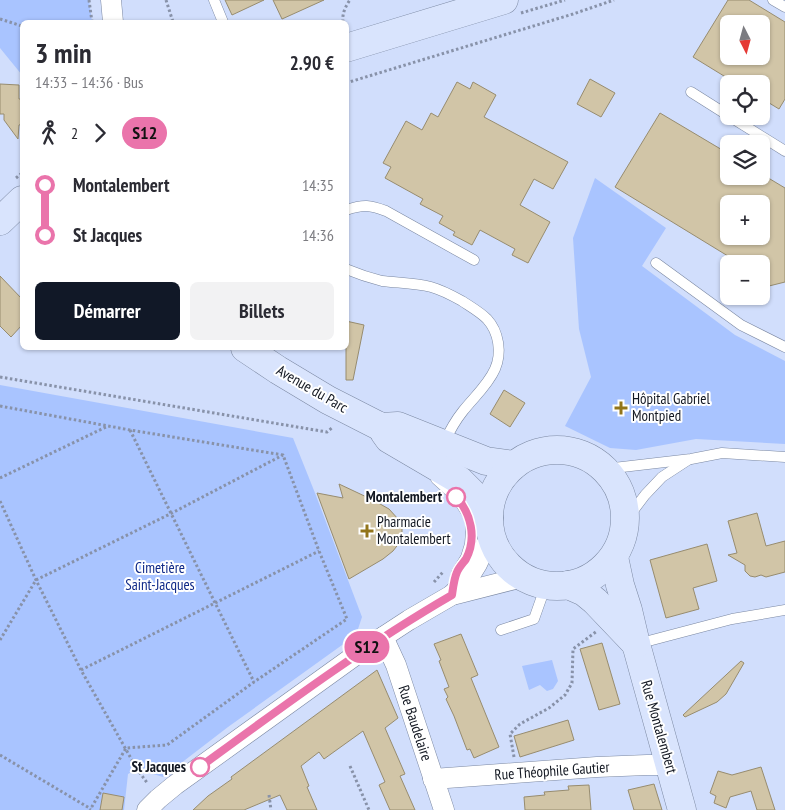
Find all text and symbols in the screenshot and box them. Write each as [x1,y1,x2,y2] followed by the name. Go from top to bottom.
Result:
[720,15,770,65] north arrow
[720,15,770,305] map controls
[35,34,92,71] text: 3 min
[290,51,334,75] text: 2.90 €
[35,72,143,92] text: 14:33 – 14:36 · Bus
[720,75,770,125] button: locate
[35,119,63,147] icon: walk
[86,119,114,147] icon: forward
[132,121,157,144] text: S12
[71,123,78,143] text: 2
[720,135,770,185] button: layers
[73,173,169,197] text: Montalembert
[302,175,334,195] text: 14:35
[720,195,770,245] button: +
[73,223,142,247] text: St Jacques
[302,225,334,245] text: 14:36
[720,255,770,305] button: −
[35,282,180,340] button: Démarrer
[190,282,334,340] button: Billets
[273,361,352,417] street label: Avenue du Parc
[632,389,711,425] place label: Hôpital Gabriel Montpied
[614,401,628,415] marker: Hôpital Gabriel Montpied
[366,487,443,506] place label: Montalembert
[446,487,466,507] marker: Montalembert
[377,512,451,548] place label: Pharmacie Montalembert
[361,525,373,537] marker: Pharmacie Montalembert
[125,558,195,594] park label: Cimetière Saint-Jacques
[338,631,396,663] line badge: S12
[354,635,380,658] text: S12
[637,678,682,776] street label: Rue Montalembert
[394,683,437,763] street label: Rue Baudelaire
[131,757,186,776] place label: St Jacques
[190,757,210,777] marker: St Jacques
[494,757,611,784] street label: Rue Théophile Gautier

